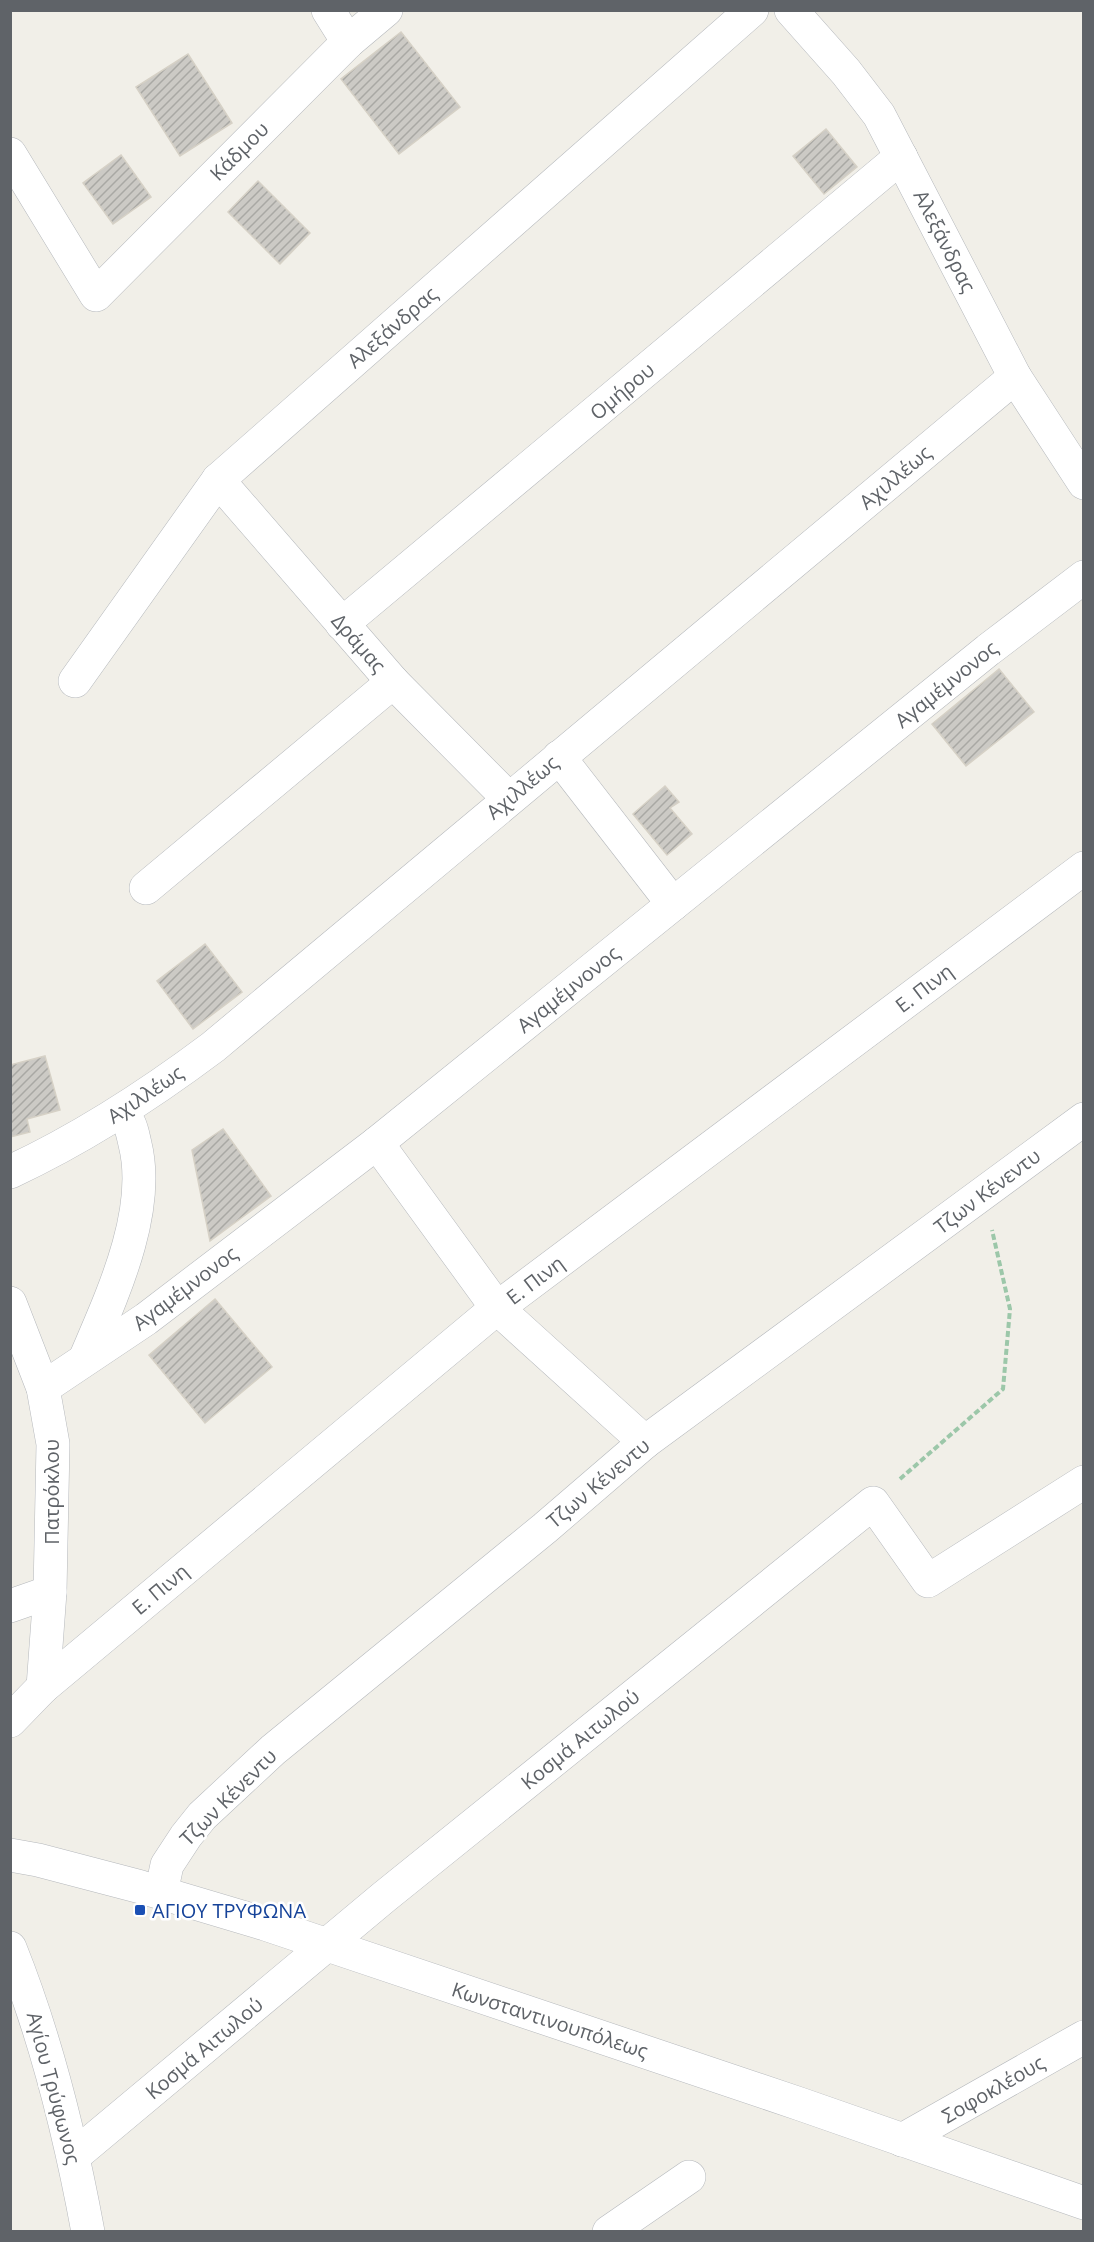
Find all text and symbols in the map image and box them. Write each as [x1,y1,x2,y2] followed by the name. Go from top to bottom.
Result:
[204,116,274,186] street label: Κάδμου
[908,185,982,297] street label: Αλεξάνδρας
[341,280,443,374] street label: Αλεξάνδρας
[584,356,660,426] street label: Ομήρου
[853,439,937,515] street label: Αχιλλέως
[326,608,392,679] street label: Δράμας
[889,634,1003,734] street label: Αγαμέμνονος
[480,749,564,825] street label: Αχιλλέως
[511,939,625,1039] street label: Αγαμέμνονος
[890,957,958,1019] street label: Ε. Πινη
[102,1058,189,1129] street label: Αχιλλέως
[928,1142,1046,1240] street label: Τζων Κένεντυ
[127,1239,243,1336] street label: Αγαμέμνονος
[501,1249,569,1311] street label: Ε. Πινη
[541,1432,655,1534] street label: Τζων Κένεντυ
[38,1439,65,1545] street label: Πατρόκλου
[126,1557,194,1621] street label: Ε. Πινη
[515,1683,645,1795] street label: Κοσμά Αιτωλού
[174,1743,282,1851] street label: Τζων Κένεντυ
[152,1897,306,1924] place label: ΑΓΙΟΥ ΤΡΥΦΩΝΑ
[133,1903,147,1917] marker: ΑΓΙΟΥ ΤΡΥΦΩΝΑ
[448,1975,652,2065] street label: Κωνσταντινουπόλεως
[140,1991,268,2105] street label: Κοσμά Αιτωλού
[21,2009,87,2167] street label: Αγίου Τρύφωνος
[937,2049,1050,2129] street label: Σοφοκλέους

